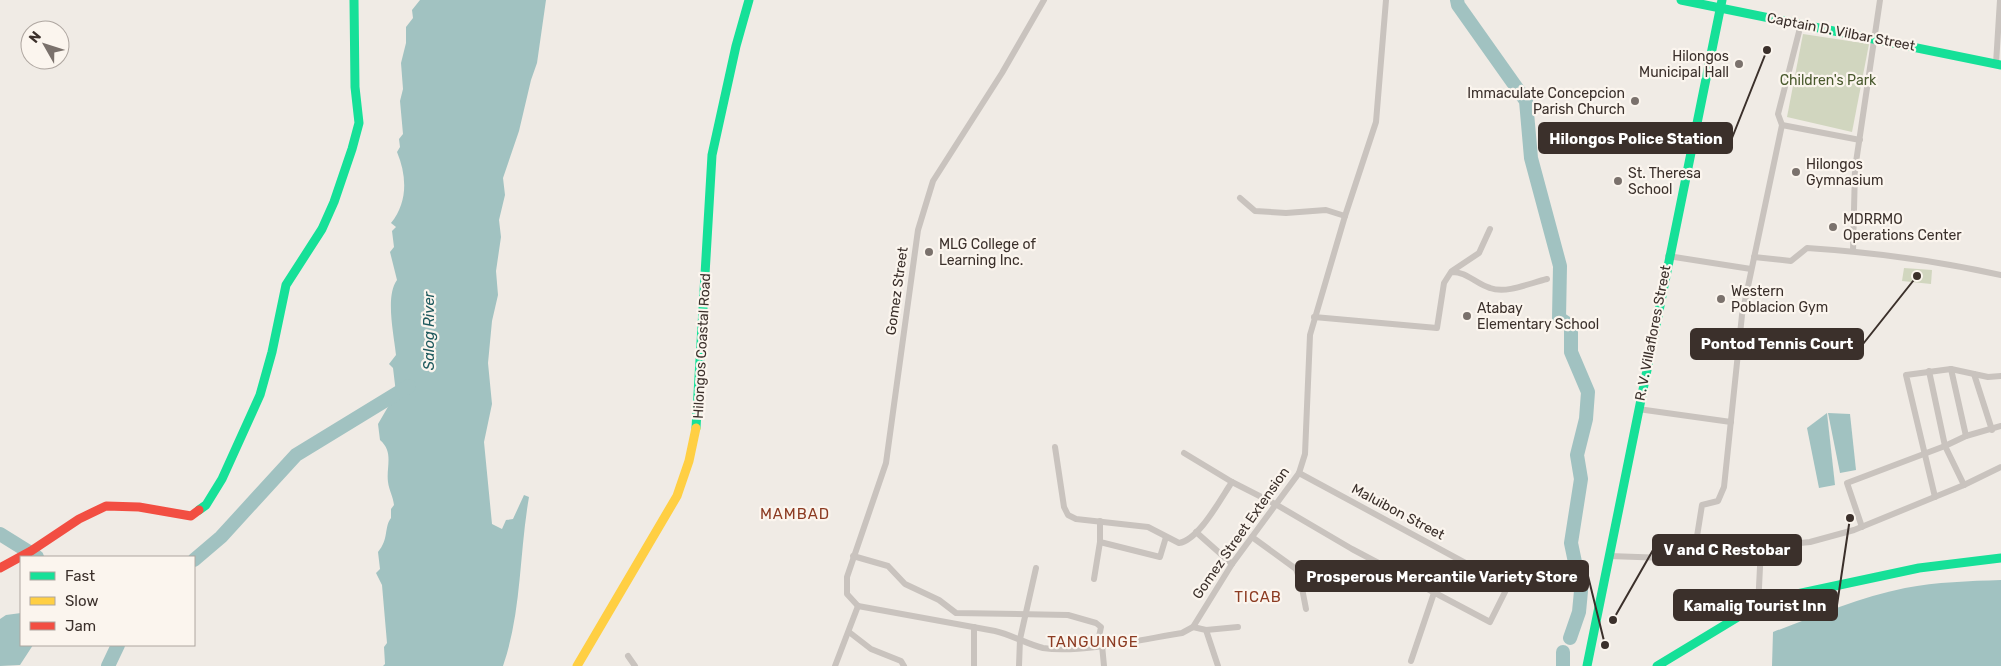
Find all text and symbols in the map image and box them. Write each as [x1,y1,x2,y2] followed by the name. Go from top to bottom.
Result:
[1765,9,1917,55] street label: Captain D. Vilbar Street
[20,20,70,70] north arrow
[26,28,45,46] text: N
[1639,48,1729,81] place label: Hilongos Municipal Hall
[1733,58,1745,70] marker: Hilongos Municipal Hall
[1780,72,1877,89] park label: Children's Park
[1467,85,1625,118] place label: Immaculate Concepcion Parish Church
[1629,95,1641,107] marker: Immaculate Concepcion Parish Church
[1539,123,1732,153] callout: Hilongos Police Station
[1549,130,1723,148] text: Hilongos Police Station
[1806,156,1883,189] place label: Hilongos Gymnasium
[1628,165,1701,198] place label: St. Theresa School
[1790,166,1802,178] marker: Hilongos Gymnasium
[1612,175,1624,187] marker: St. Theresa School
[1843,211,1962,244] place label: MDRRMO Operations Center
[1827,221,1839,233] marker: MDRRMO Operations Center
[939,236,1036,269] place label: MLG College of Learning Inc.
[882,245,912,336] street label: Gomez Street
[923,246,935,258] marker: MLG College of Learning Inc.
[1631,263,1675,402] street label: R. V. Villaflores Street
[690,273,714,419] street label: Hilongos Coastal Road
[1731,283,1828,316] place label: Western Poblacion Gym
[420,290,438,370] water label: Salog River
[1715,293,1727,305] marker: Western Poblacion Gym
[1477,300,1599,333] place label: Atabay Elementary School
[1461,310,1473,322] marker: Atabay Elementary School
[1691,329,1863,359] callout: Pontod Tennis Court
[1701,335,1853,353] text: Pontod Tennis Court
[1189,464,1293,602] street label: Gomez Street Extension
[1349,480,1448,544] street label: Maluibon Street
[760,505,830,523] district label: MAMBAD
[1653,535,1801,565] callout: V and C Restobar
[1664,541,1791,559] text: V and C Restobar
[20,556,195,646] legend
[1296,561,1588,591] callout: Prosperous Mercantile Variety Store
[65,567,95,585] text: Fast
[1306,568,1578,586] text: Prosperous Mercantile Variety Store
[1234,588,1282,606] district label: TICAB
[1674,590,1837,620] callout: Kamalig Tourist Inn
[65,592,98,610] text: Slow
[1684,597,1826,615] text: Kamalig Tourist Inn
[65,617,96,635] text: Jam
[1047,633,1139,651] district label: TANGUINGE

